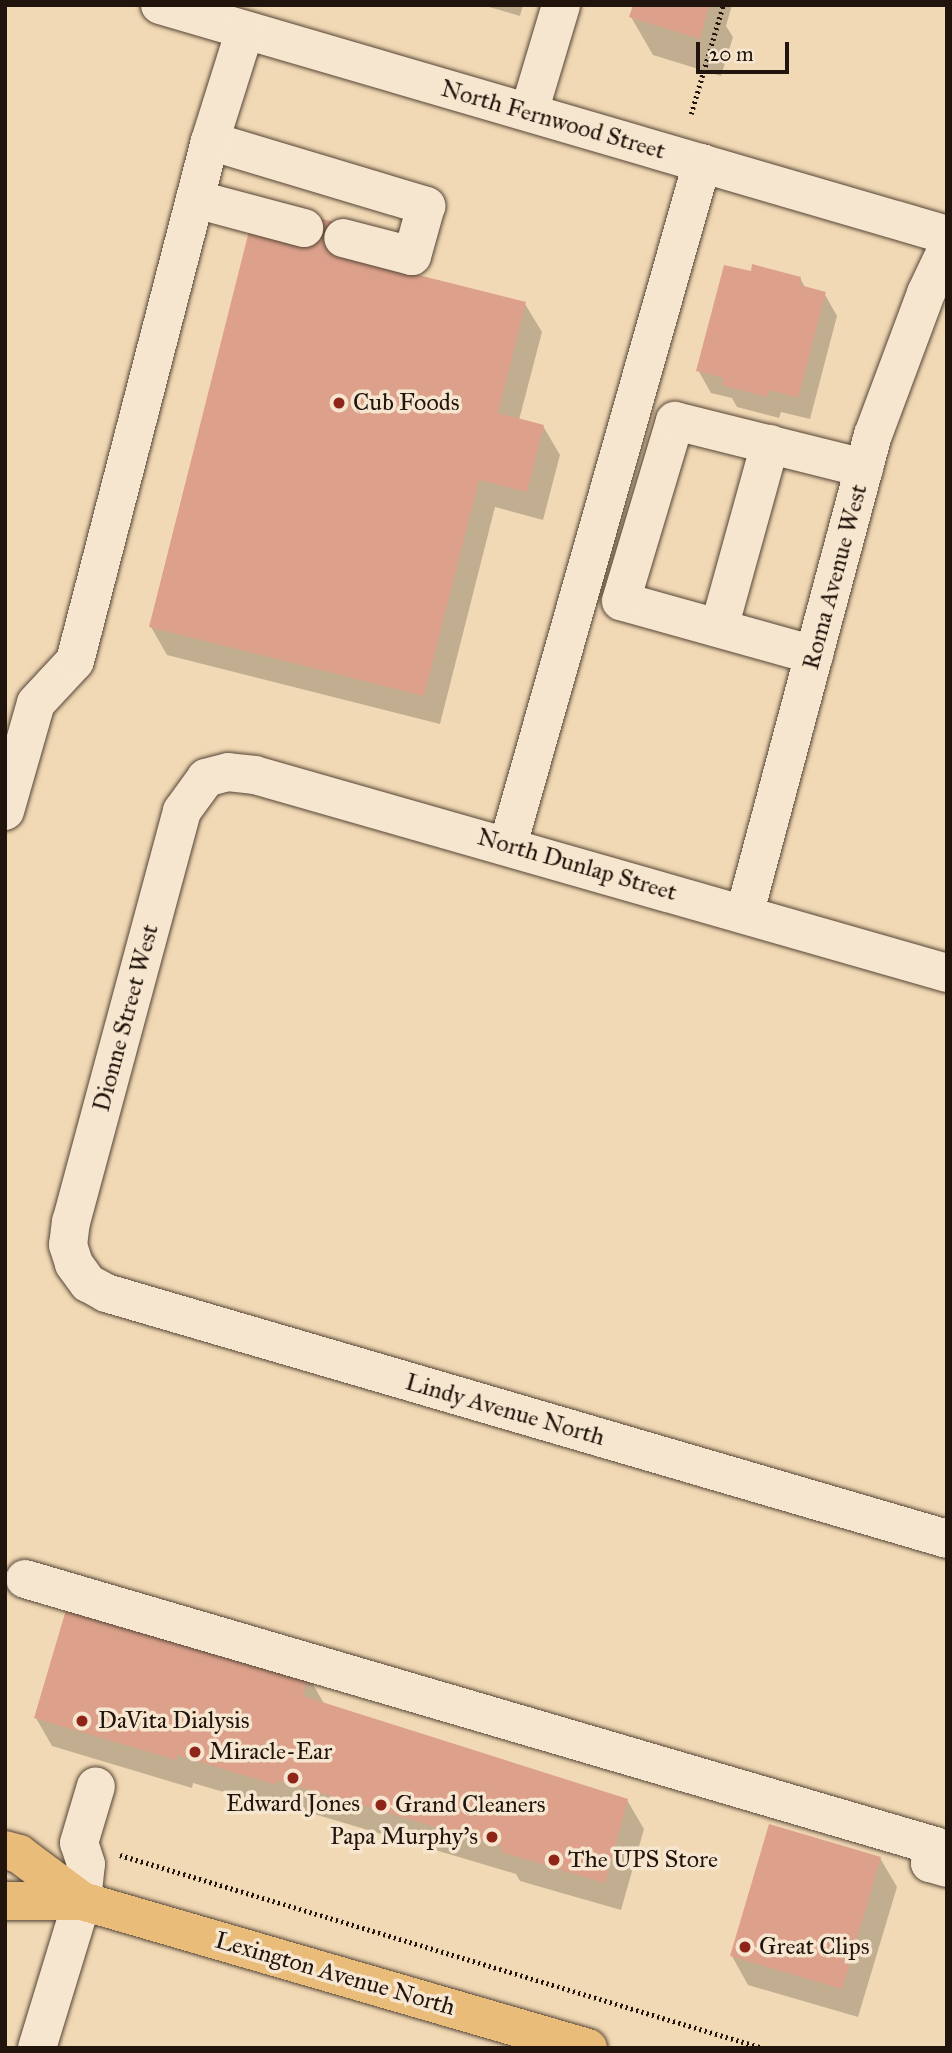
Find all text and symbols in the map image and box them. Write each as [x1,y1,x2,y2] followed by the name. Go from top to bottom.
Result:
[700,28,793,72] scale bar
[709,41,754,67] text: 20 m
[438,74,668,166] street label: North Fernwood Street
[353,389,459,417] place label: Cub Foods
[331,395,347,411] marker: Cub Foods
[796,481,874,673] street label: Roma Avenue West
[474,823,680,907] street label: North Dunlap Street
[87,921,165,1115] street label: Dionne Street West
[402,1368,608,1452] street label: Lindy Avenue North
[98,1707,249,1735] place label: DaVita Dialysis
[72,1711,92,1731] marker: DaVita Dialysis
[209,1738,332,1766] place label: Miracle-Ear
[187,1744,203,1760] marker: Miracle-Ear
[285,1770,301,1786] marker: Edward Jones
[226,1790,360,1818] place label: Edward Jones
[395,1791,546,1819] place label: Grand Cleaners
[373,1797,389,1813] marker: Grand Cleaners
[330,1823,478,1851] place label: Papa Murphy's
[484,1829,500,1845] marker: Papa Murphy's
[568,1846,718,1874] place label: The UPS Store
[546,1852,562,1868] marker: The UPS Store
[212,1926,458,2022] street label: Lexington Avenue North
[759,1933,869,1961] place label: Great Clips
[737,1939,753,1955] marker: Great Clips

